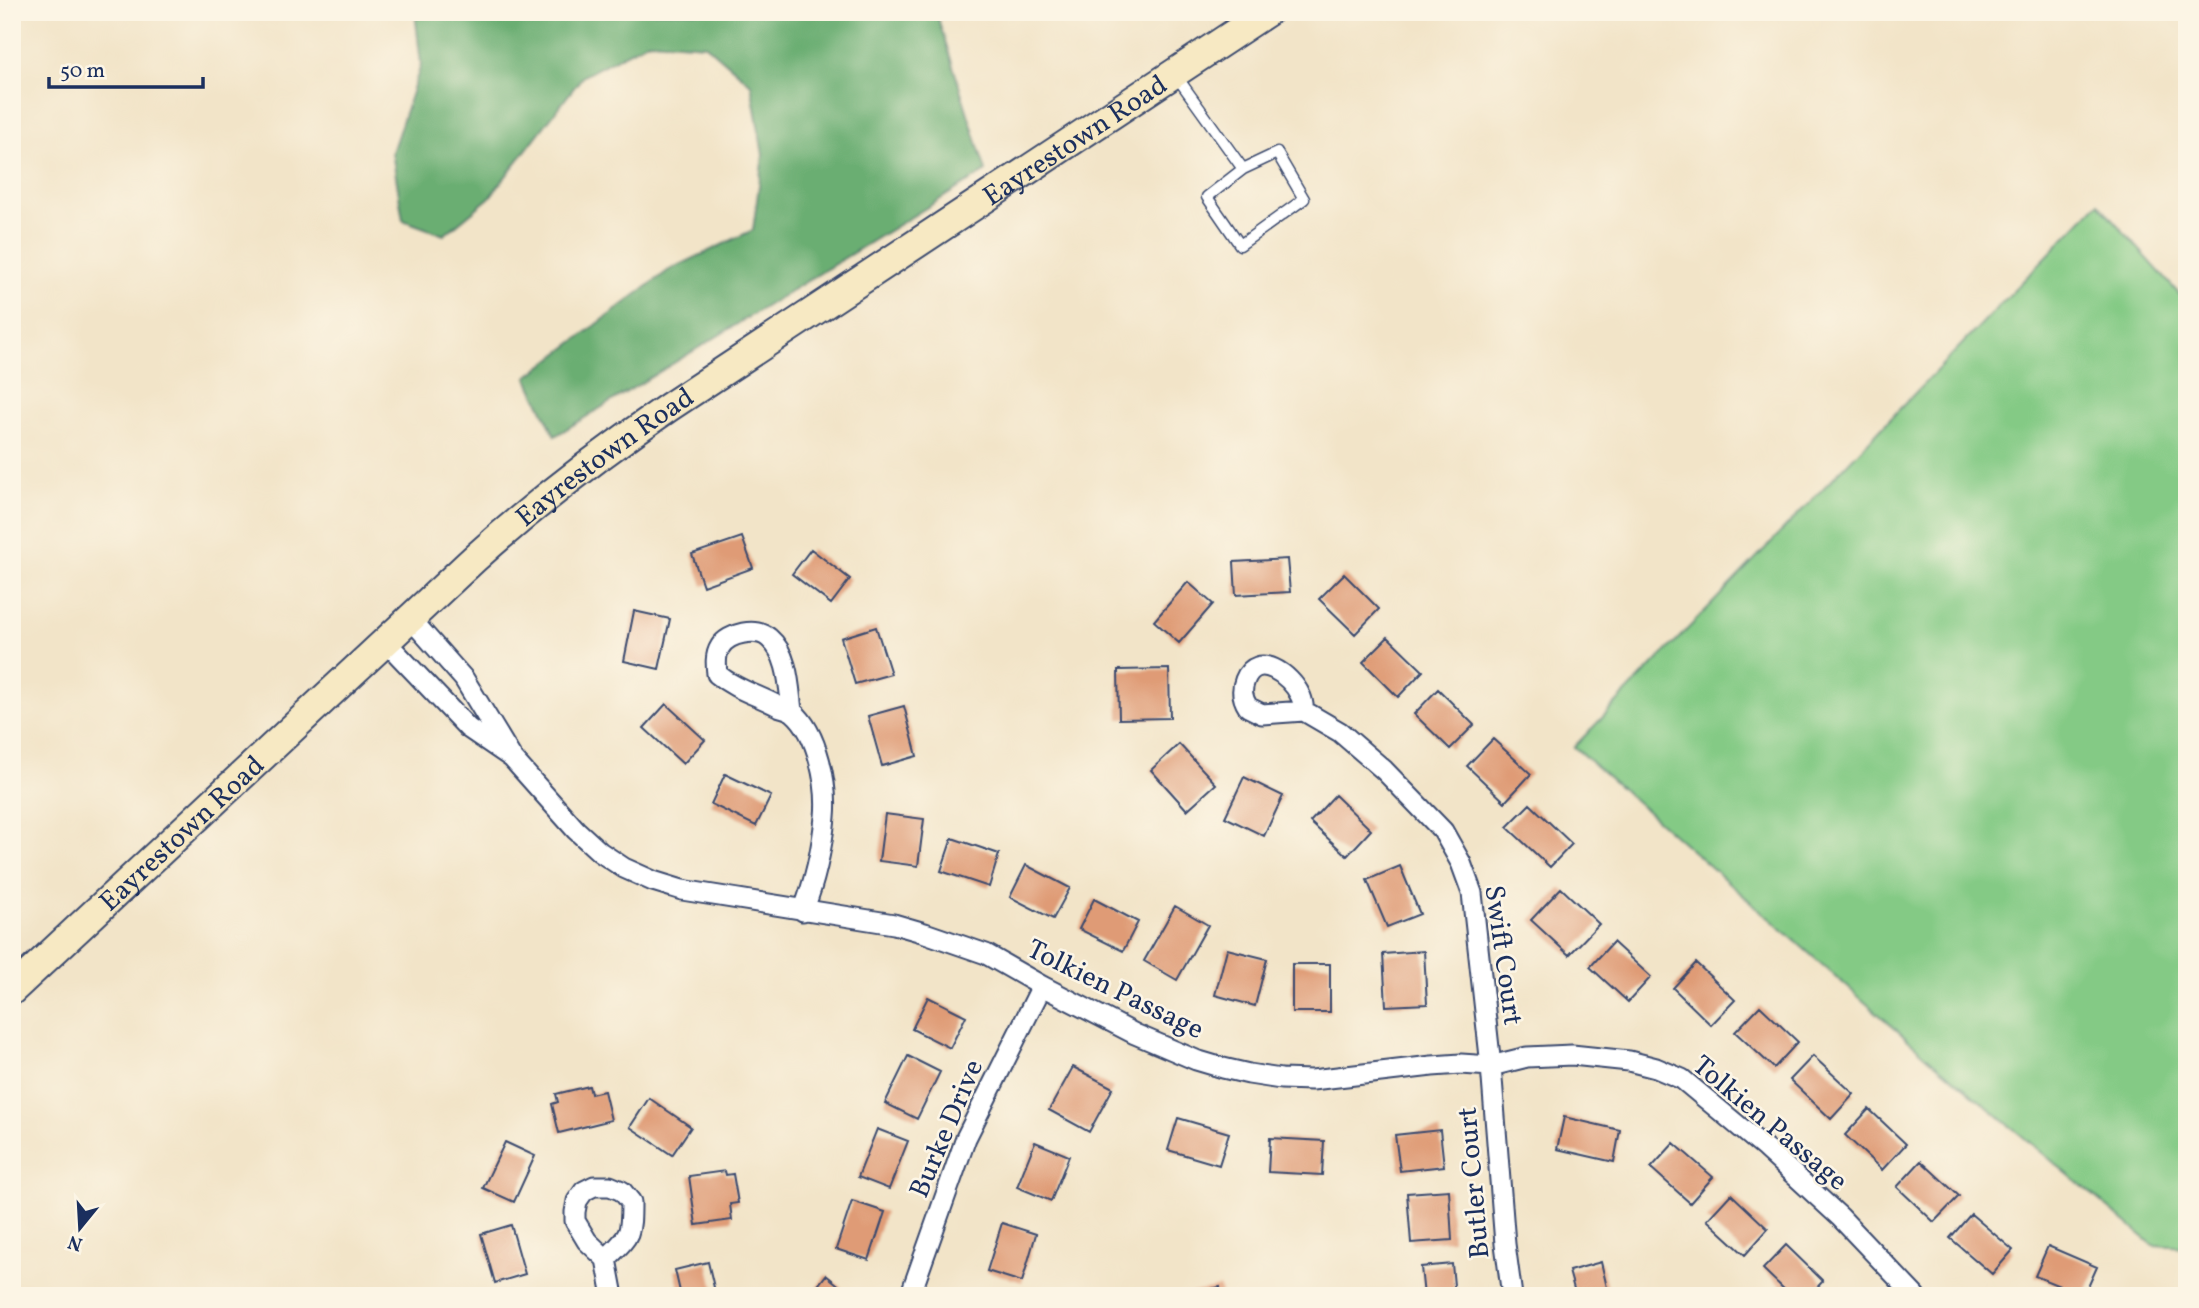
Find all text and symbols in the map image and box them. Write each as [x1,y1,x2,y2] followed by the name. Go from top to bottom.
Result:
[49,46,203,90] scale bar
[60,57,105,86] text: 50 m
[976,66,1176,216] street label: Eayrestown Road
[508,379,702,537] street label: Eayrestown Road
[91,747,274,921] street label: Eayrestown Road
[1473,883,1532,1028] street label: Swift Court
[1020,931,1210,1050] street label: Tolkien Passage
[1683,1047,1856,1201] street label: Tolkien Passage
[901,1054,994,1204] street label: Burke Drive
[1448,1105,1501,1260] street label: Butler Court
[46,1192,116,1262] north arrow
[65,1228,86,1257] text: N

